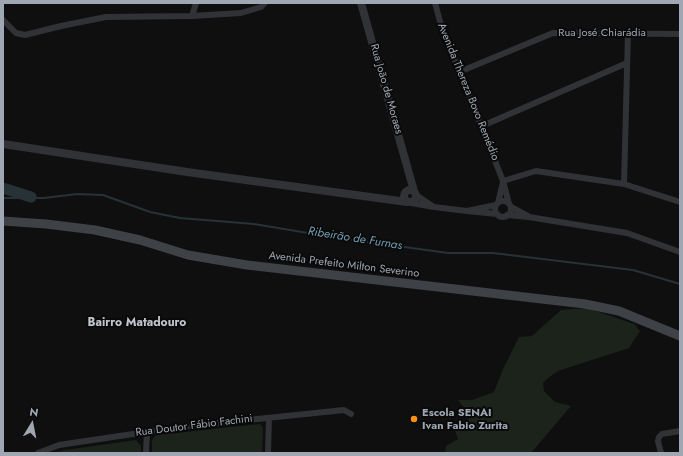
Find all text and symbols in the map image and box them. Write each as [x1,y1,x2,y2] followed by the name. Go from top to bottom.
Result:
[434,21,502,163] street label: Avenida Thereza Bovo Remédio
[558,26,646,40] street label: Rua José Chiarádia
[367,42,405,136] street label: Rua João de Moraes
[307,224,403,254] water label: Ribeirão de Furnas
[268,249,420,281] street label: Avenida Prefeito Milton Severino
[88,316,186,330] district label: Bairro Matadouro
[12,404,52,444] north arrow
[28,404,40,421] text: N
[422,406,508,432] place label: Escola SENAI Ivan Fabio Zurita
[135,412,253,440] street label: Rua Doutor Fábio Fachini
[409,414,419,424] marker: Escola SENAI Ivan Fabio Zurita

